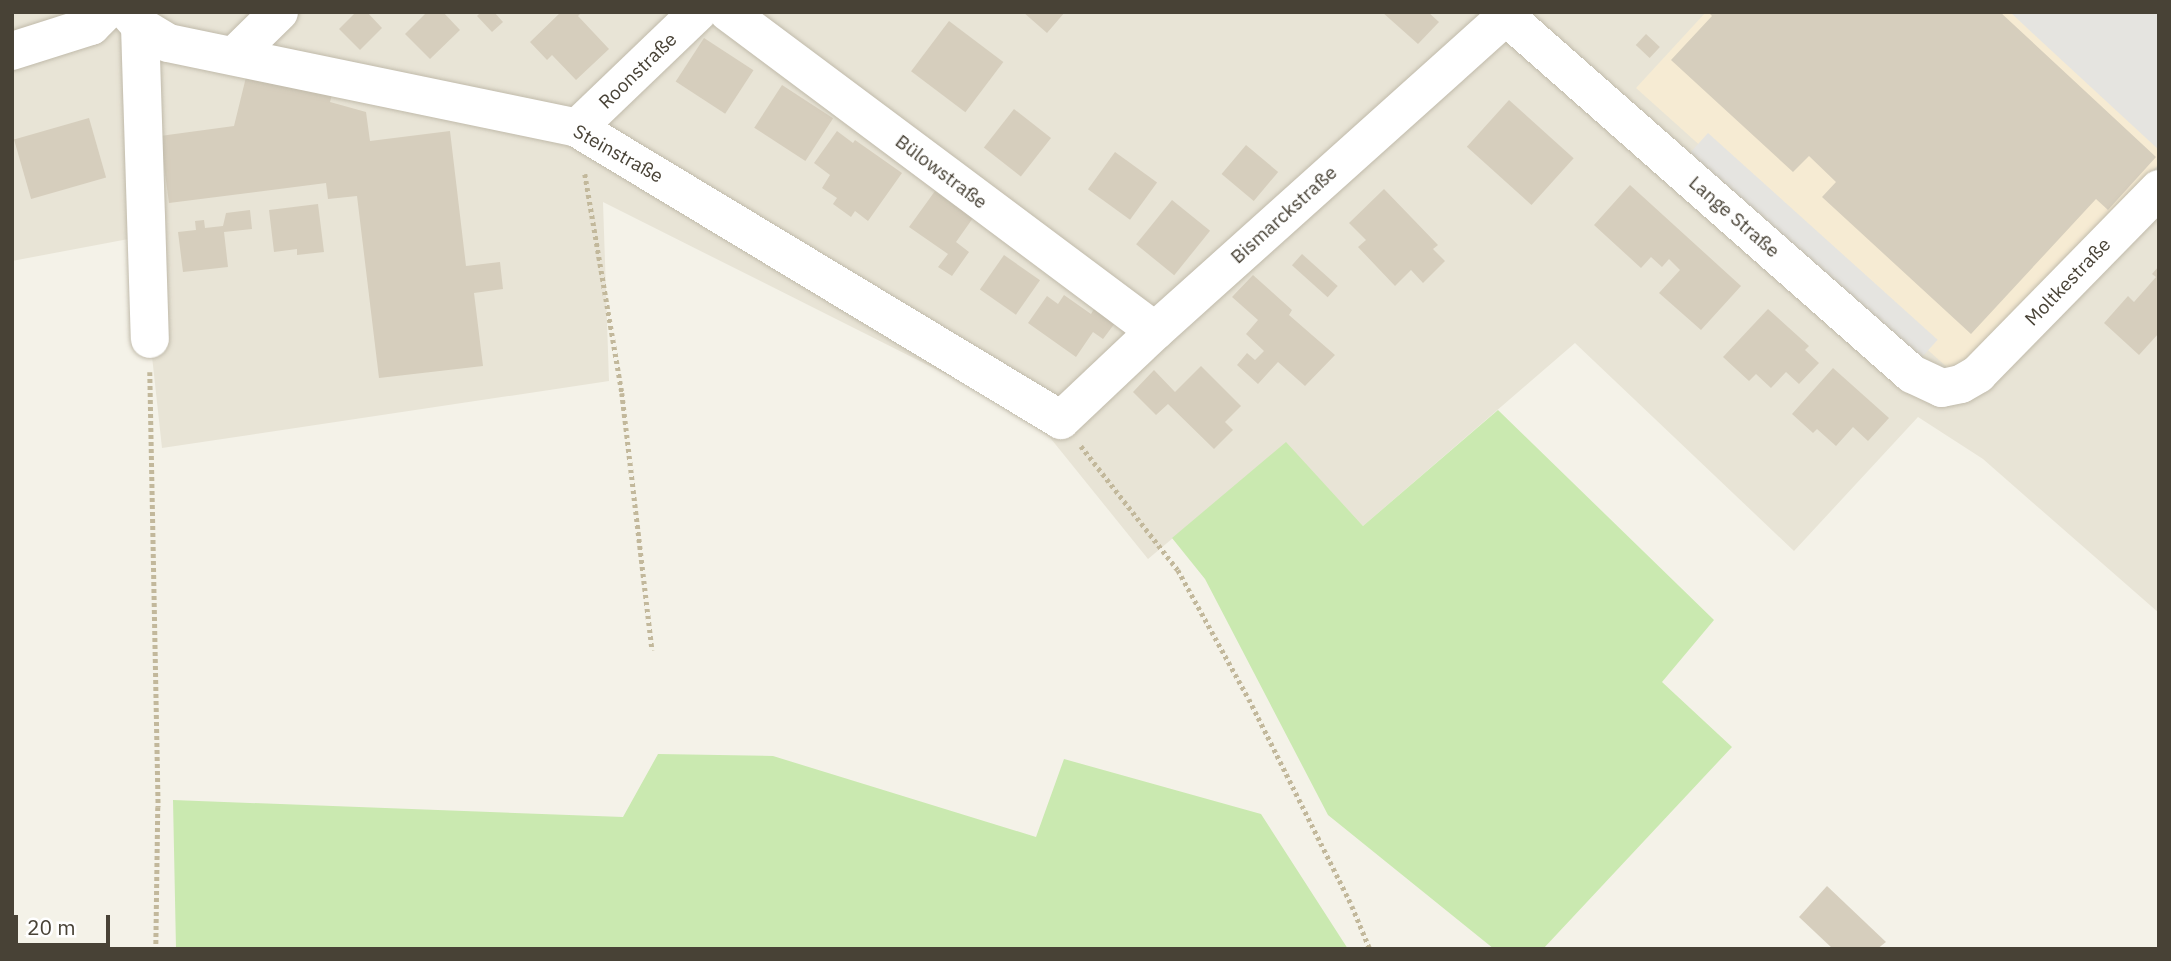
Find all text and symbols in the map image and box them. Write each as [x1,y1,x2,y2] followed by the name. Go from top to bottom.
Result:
[594,28,682,114] street label: Roonstraße
[569,120,667,188] street label: Steinstraße
[891,130,991,214] street label: Bülowstraße
[1226,161,1342,269] street label: Bismarckstraße
[1684,171,1784,263] street label: Lange Straße
[2020,233,2116,331] street label: Moltkestraße
[18,902,114,946] scale bar
[27,913,76,941] text: 20 m

